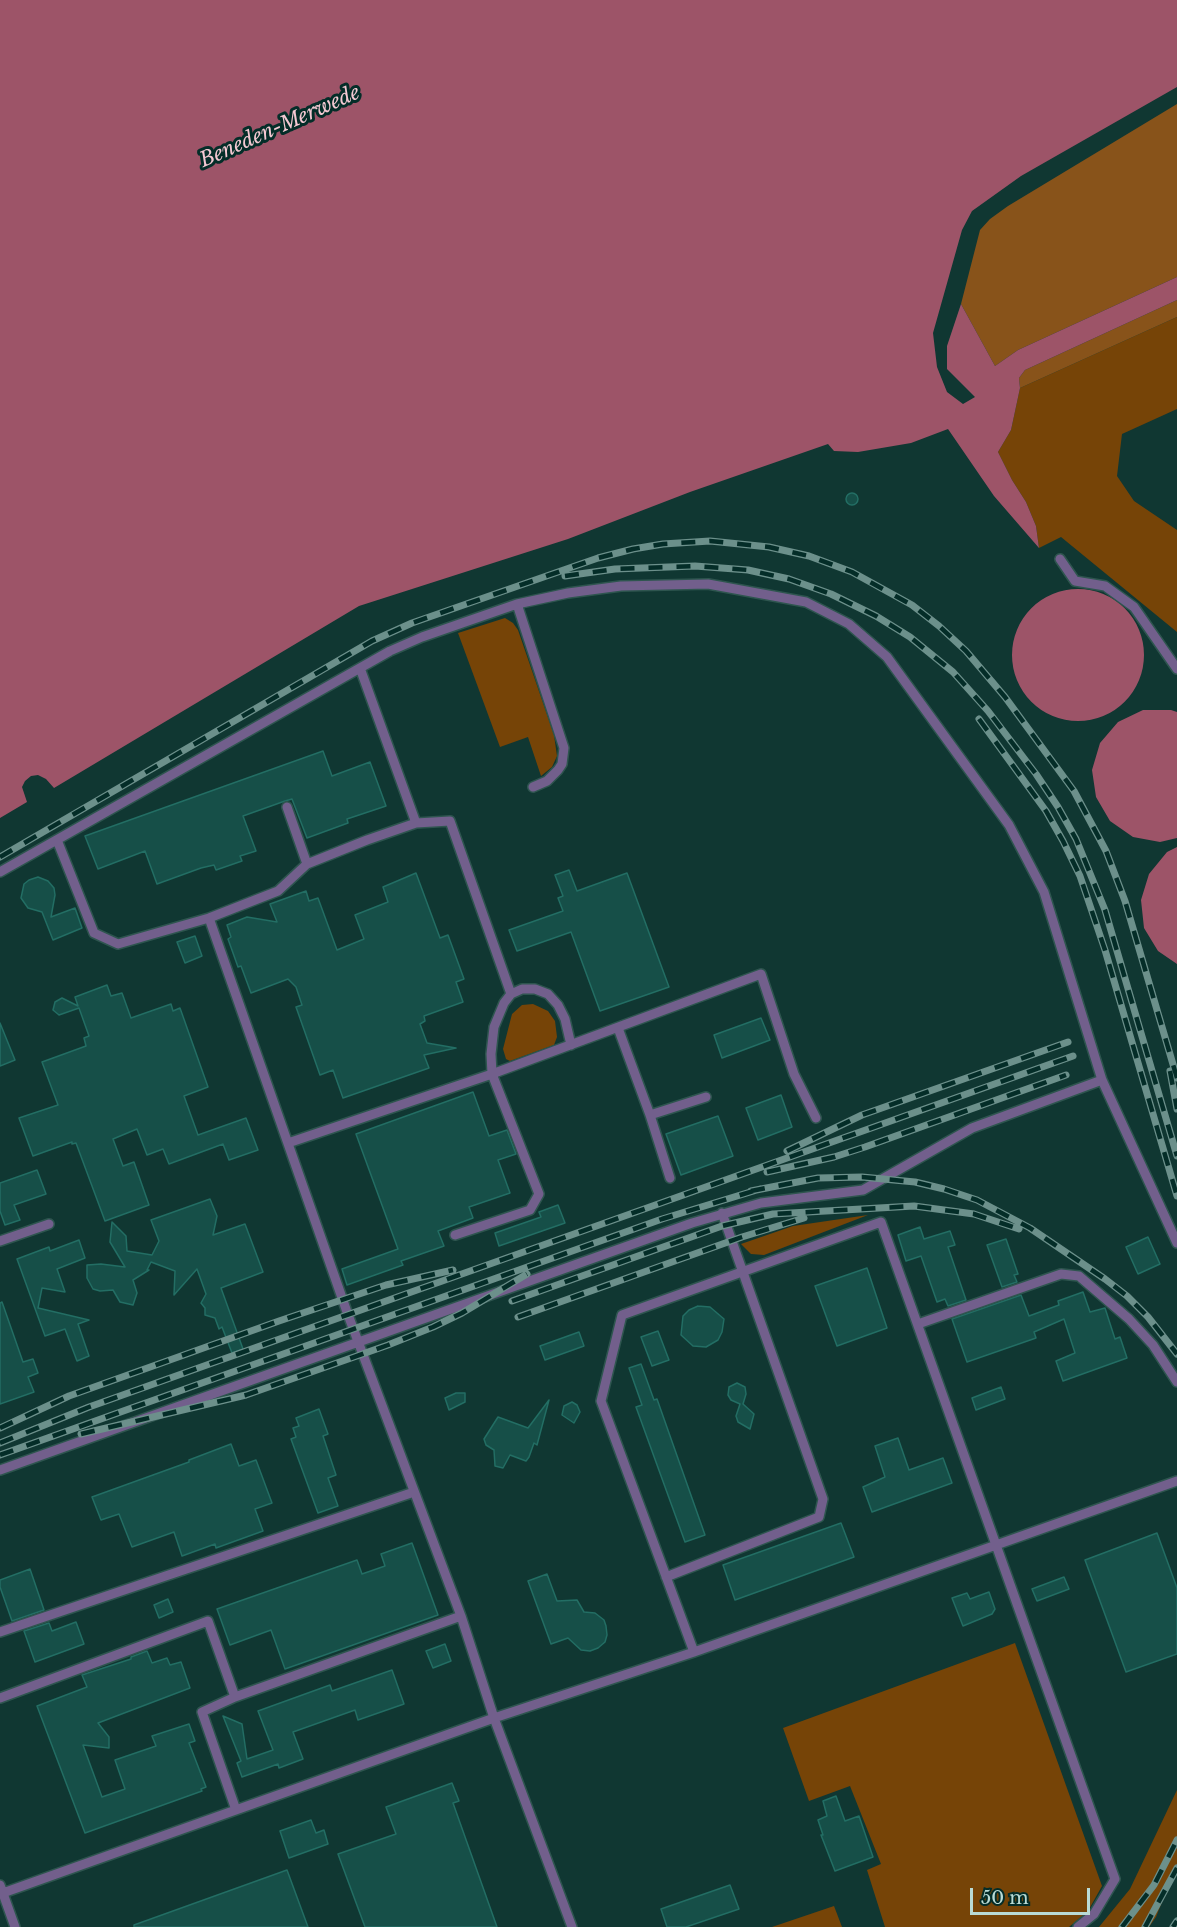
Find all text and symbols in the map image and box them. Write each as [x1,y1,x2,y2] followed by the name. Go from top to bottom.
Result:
[196,81,364,173] water label: Beneden-Merwede
[973,1876,1093,1914] scale bar
[981,1887,1029,1909] text: 50 m

